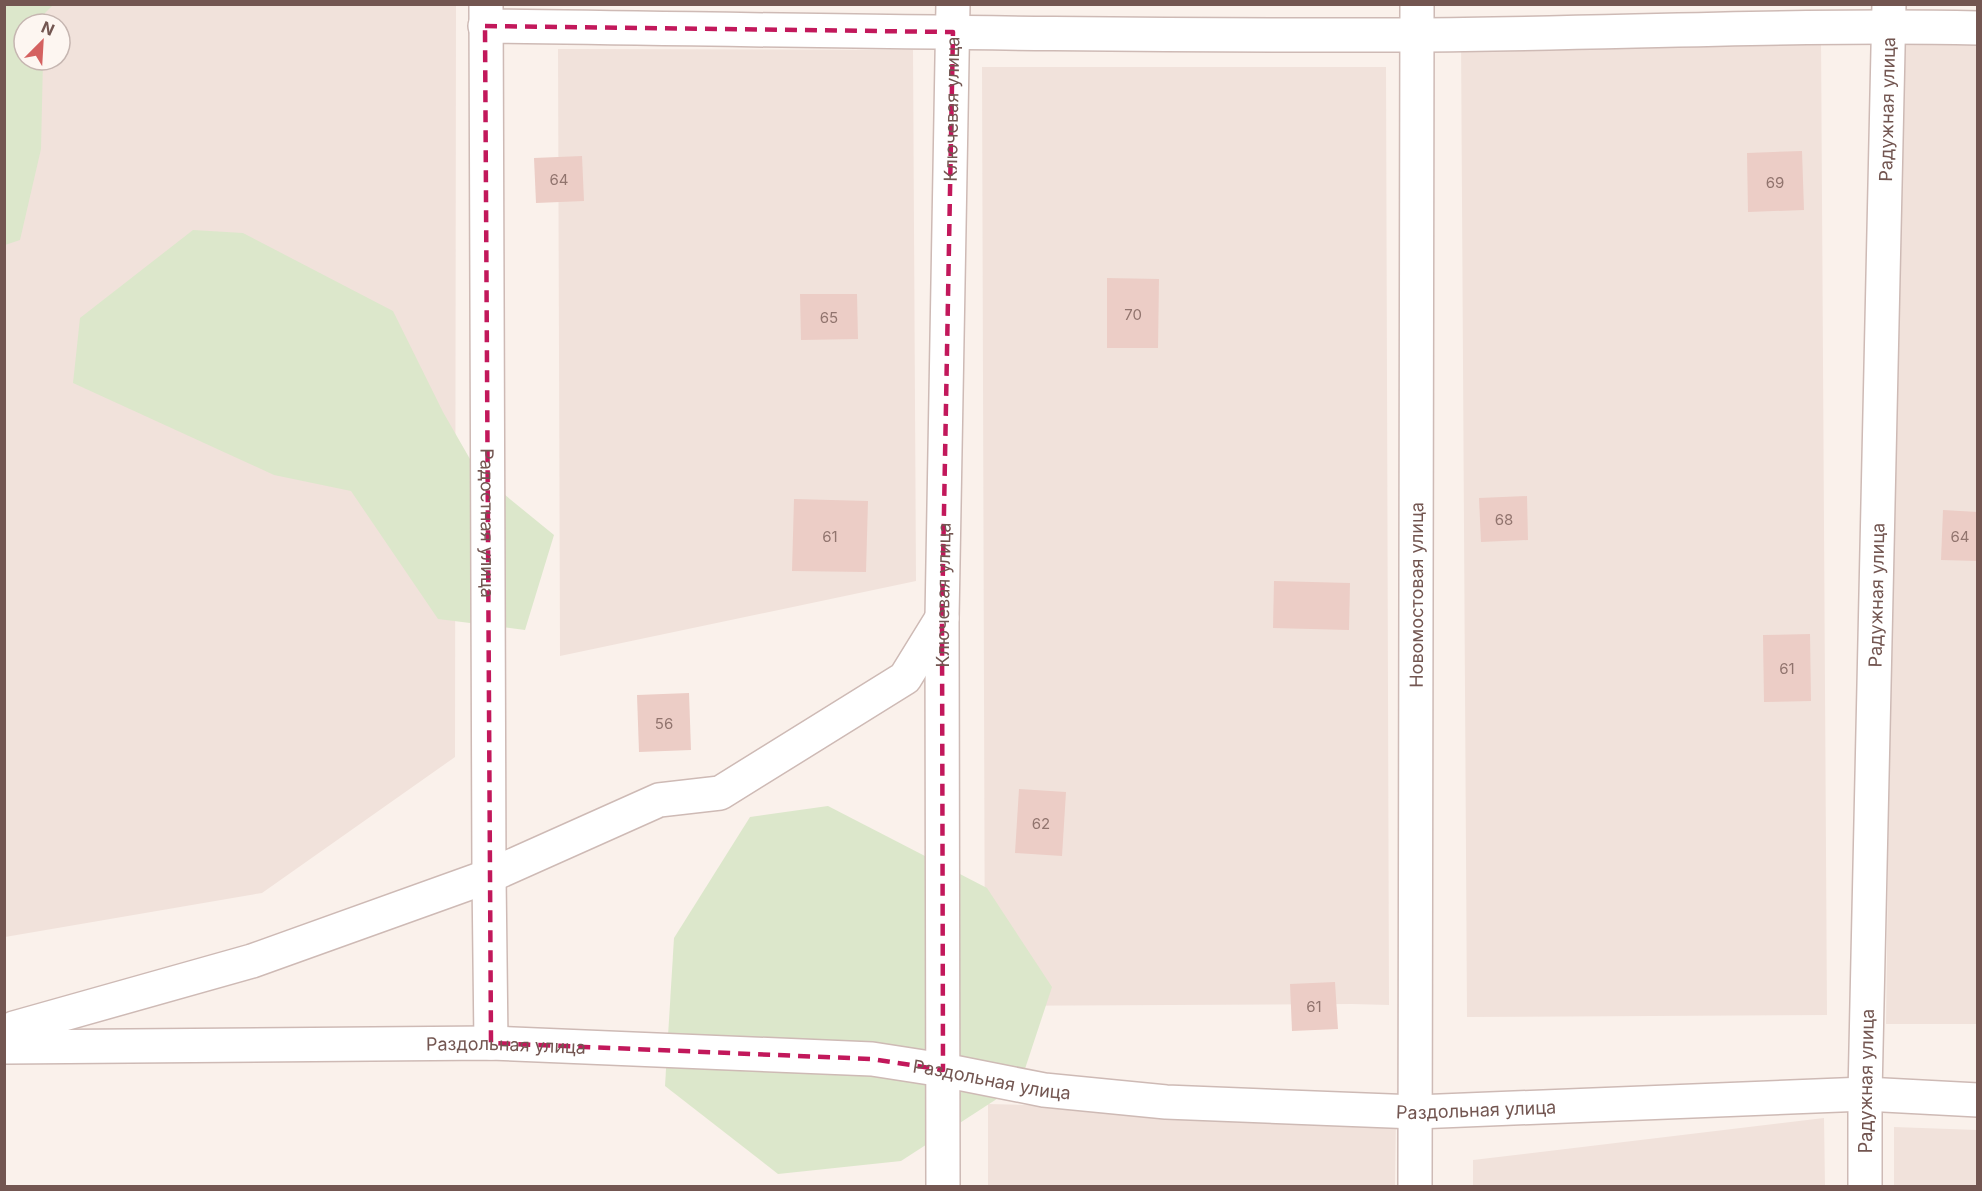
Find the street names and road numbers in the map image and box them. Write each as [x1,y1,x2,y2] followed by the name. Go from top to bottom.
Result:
[939,36,963,182] street label: Ключевая улица
[1875,37,1899,182] street label: Радужная улица
[477,448,499,598] street label: Радостная улица
[1405,502,1427,688] street label: Новомостовая улица
[931,522,954,668] street label: Ключевая улица
[1864,523,1888,668] street label: Радужная улица
[1854,1008,1877,1153] street label: Радужная улица
[426,1032,586,1057] street label: Раздольная улица
[912,1055,1072,1103] street label: Раздольная улица
[1396,1096,1556,1123] street label: Раздольная улица

